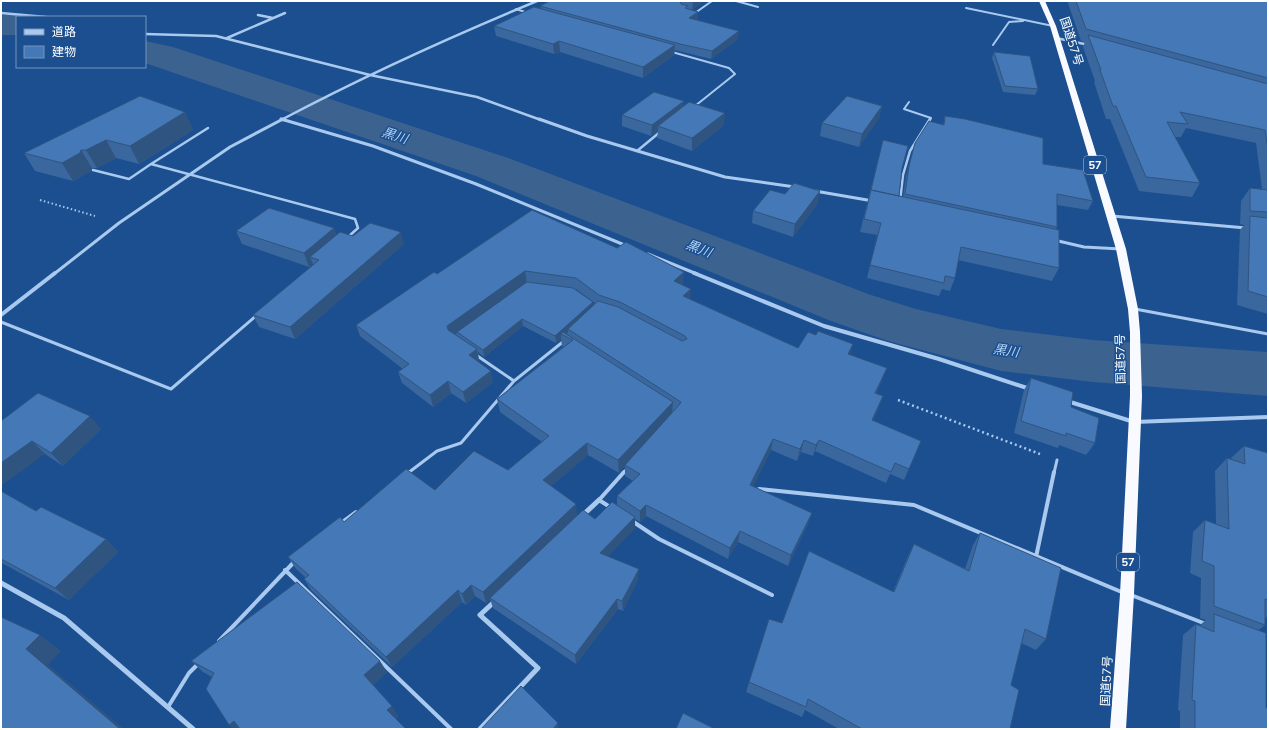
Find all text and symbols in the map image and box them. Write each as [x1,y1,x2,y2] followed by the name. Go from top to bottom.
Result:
[1057,15,1087,67] street label: 国道57号
[16,16,146,68] legend
[52,24,76,39] text: 道路
[52,44,76,59] text: 建物
[380,123,412,147] water label: 黒川
[1084,156,1106,174] road number: 57
[684,236,716,261] water label: 黒川
[1112,334,1128,384] street label: 国道57号
[992,340,1022,360] water label: 黒川
[1117,553,1139,571] road number: 57
[1097,655,1115,707] street label: 国道57号

